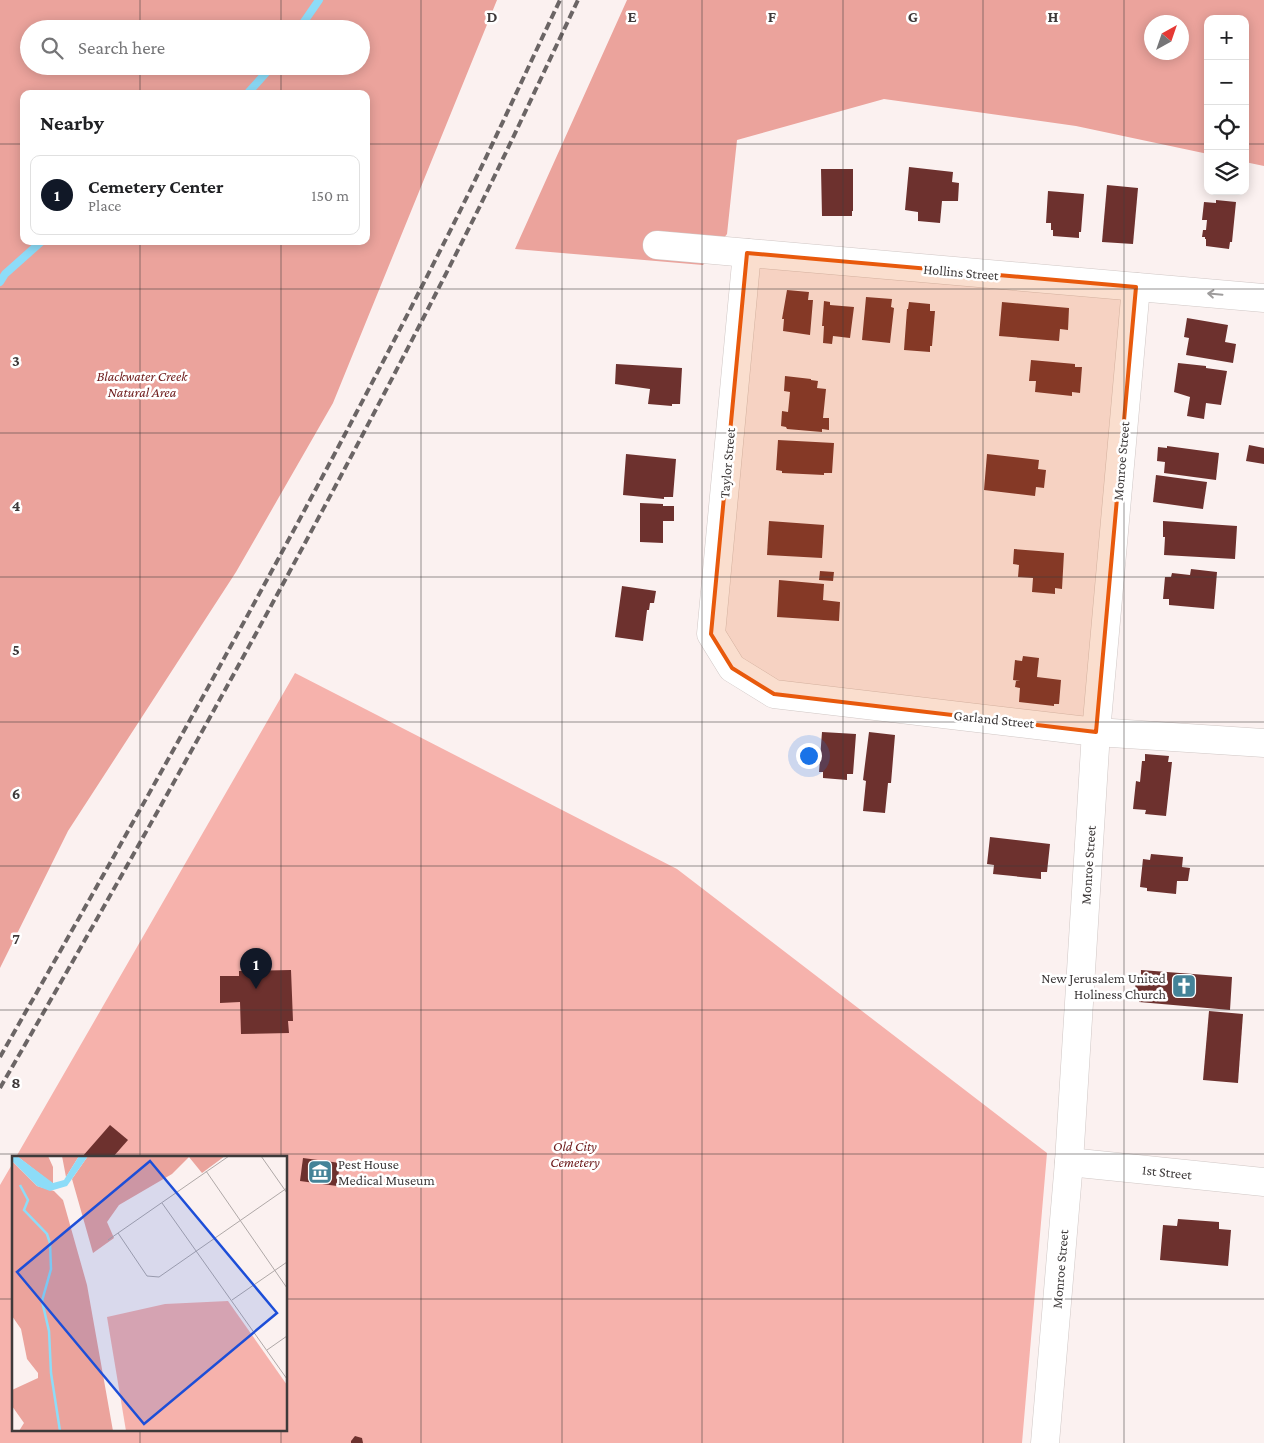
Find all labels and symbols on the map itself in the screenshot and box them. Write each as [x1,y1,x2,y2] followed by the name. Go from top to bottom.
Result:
[486,8,498,25] text: D
[627,8,637,25] text: E
[768,8,777,25] text: F
[908,8,918,25] text: G
[1048,8,1059,25] text: H
[1144,15,1189,60] north arrow
[923,261,1000,283] street label: Hollins Street
[1208,289,1224,298] one-way arrow
[12,352,20,369] text: 3
[97,368,188,400] park label: Blackwater Creek Natural Area
[1110,420,1132,501] street label: Monroe Street
[716,427,738,499] street label: Taylor Street
[12,497,21,514] text: 4
[12,641,20,658] text: 5
[953,707,1035,731] street label: Garland Street
[796,743,822,769] your location
[12,785,20,802] text: 6
[1077,825,1099,905] street label: Monroe Street
[12,930,20,947] text: 7
[240,948,272,989] pin: 1
[1041,970,1167,1002] place label: New Jerusalem United Holiness Church
[1171,973,1197,999] church icon: New Jerusalem United Holiness Church
[11,1074,21,1091] text: 8
[550,1138,600,1170] park label: Old City Cemetery
[12,1156,288,1430] inset map
[338,1156,435,1188] place label: Pest House Medical Museum
[307,1159,333,1185] museum icon: Pest House Medical Museum
[1141,1161,1193,1183] street label: 1st Street
[1049,1228,1071,1309] street label: Monroe Street

